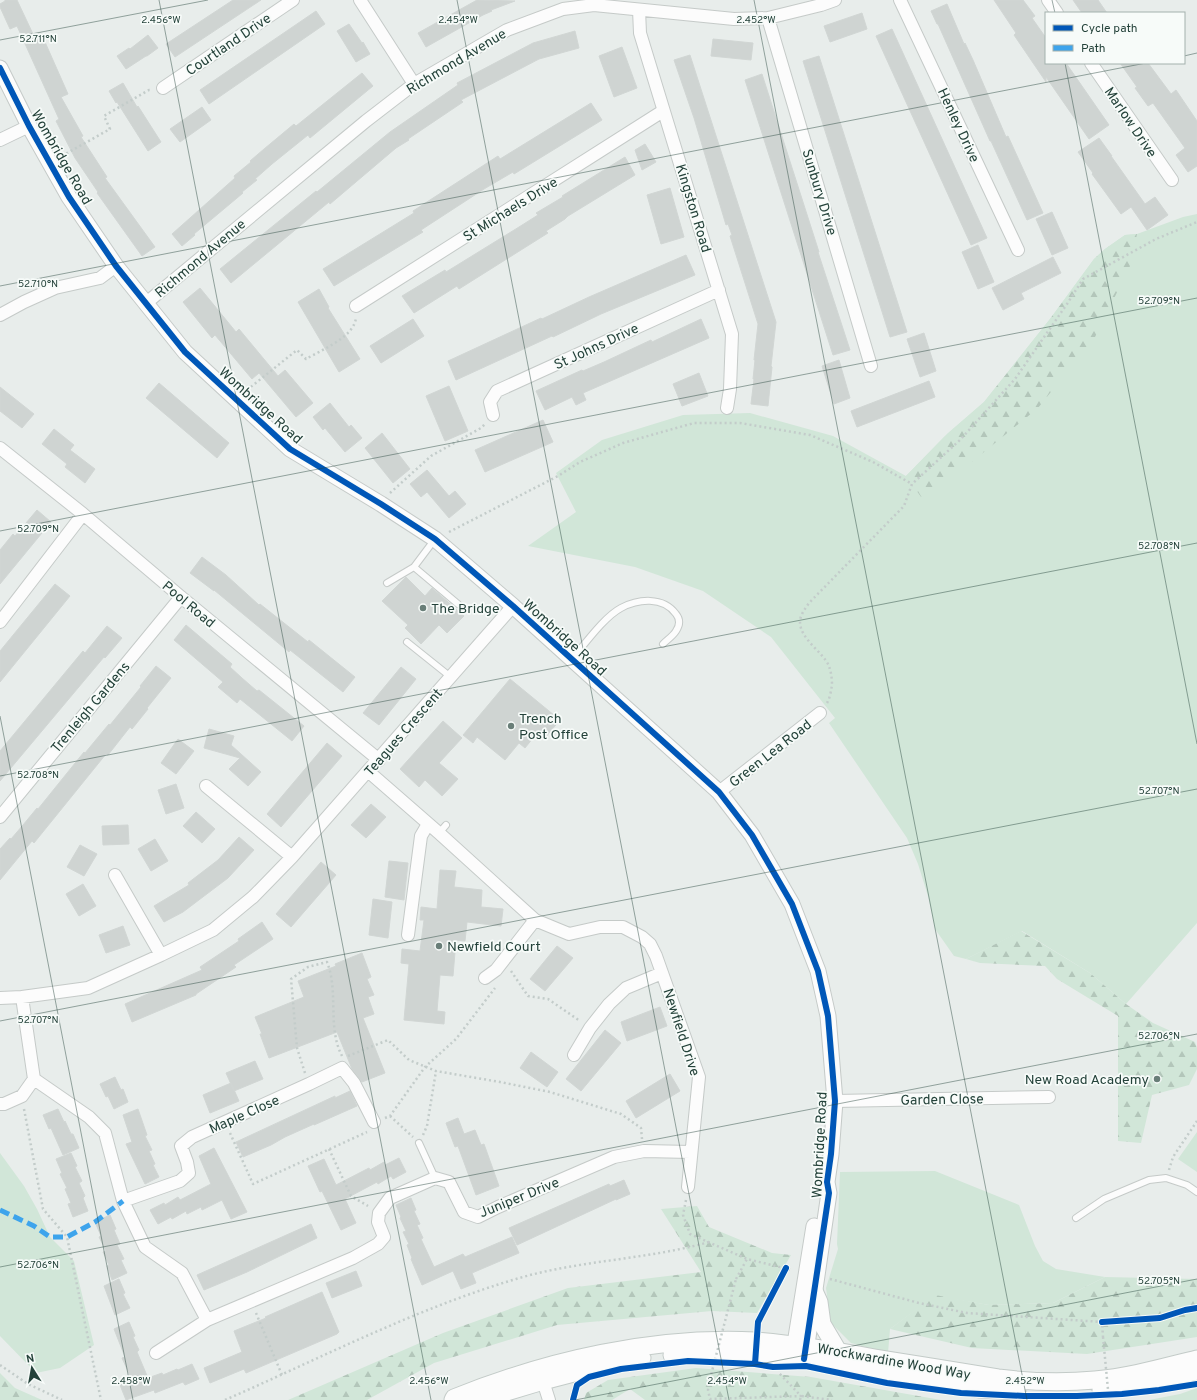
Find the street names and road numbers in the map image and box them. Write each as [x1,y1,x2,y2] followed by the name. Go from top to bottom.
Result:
[183,10,275,80] street label: Courtland Drive
[404,26,510,99] street label: Richmond Avenue
[1100,84,1160,161] street label: Marlow Drive
[933,86,982,166] street label: Henley Drive
[27,107,95,208] street label: Wombridge Road
[797,147,840,238] street label: Sunbury Drive
[671,162,714,255] street label: Kingston Road
[460,174,561,246] street label: St Michaels Drive
[152,216,250,302] street label: Richmond Avenue
[552,320,642,374] street label: St Johns Drive
[215,364,305,448] street label: Wombridge Road
[158,578,218,632] street label: Pool Road
[519,596,609,680] street label: Wombridge Road
[48,659,134,757] street label: Trenleigh Gardens
[361,686,447,780] street label: Teagues Crescent
[726,717,815,792] street label: Green Lea Road
[658,987,703,1078] street label: Newfield Drive
[809,1091,832,1199] street label: Wombridge Road
[900,1091,984,1110] street label: Garden Close
[207,1092,282,1138] street label: Maple Close
[477,1175,562,1222] street label: Juniper Drive
[816,1341,972,1384] street label: Wrockwardine Wood Way

